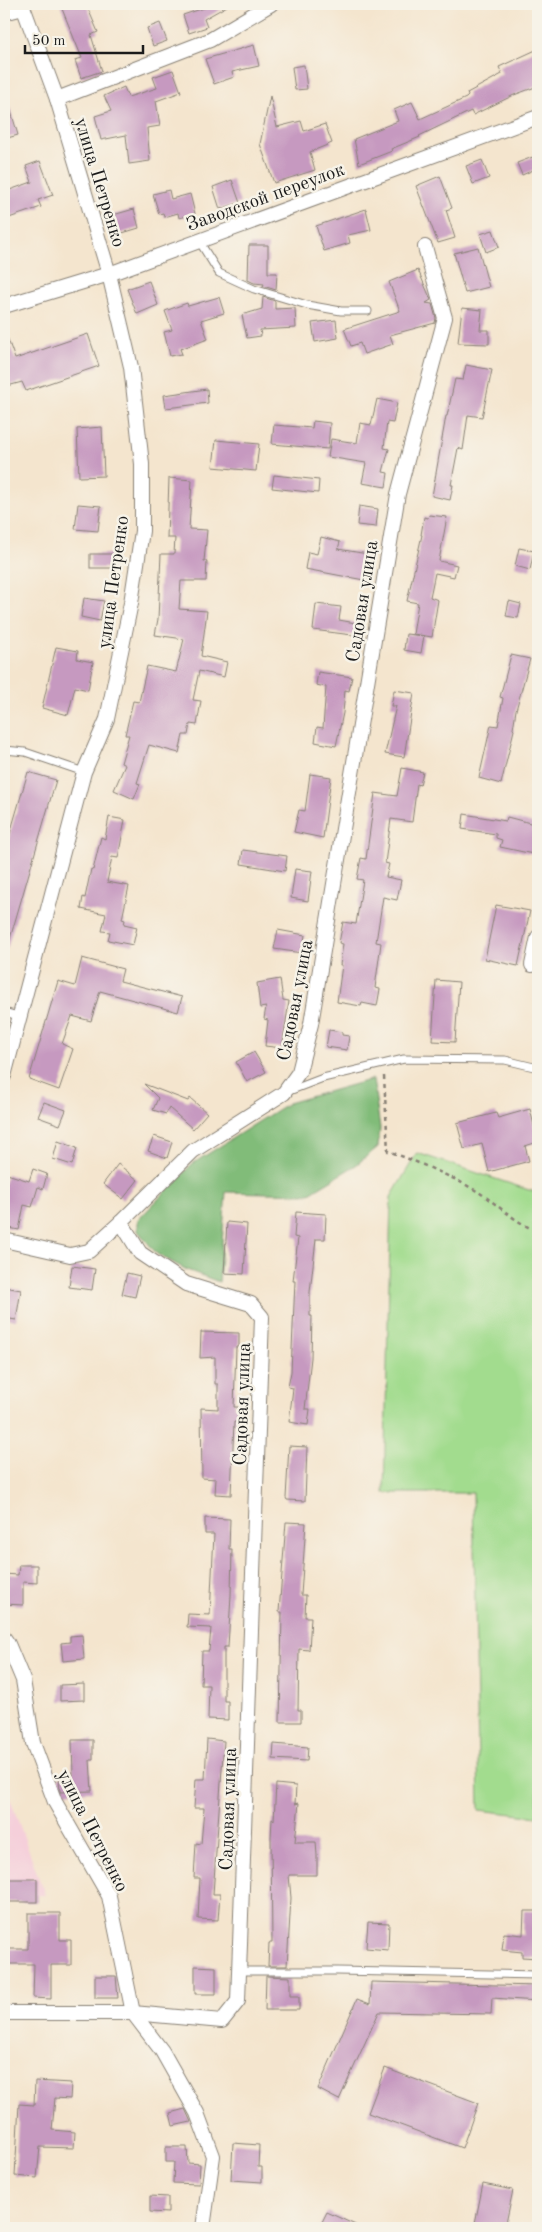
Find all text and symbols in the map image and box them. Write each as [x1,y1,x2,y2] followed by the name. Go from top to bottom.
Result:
[25,22,142,54] scale bar
[32,34,66,49] text: 50 m
[70,116,127,250] street label: улица Петренко
[184,161,348,236] street label: Заводской переулок
[96,514,133,650] street label: улица Петренко
[344,538,383,664] street label: Садовая улица
[275,938,318,1063] street label: Садовая улица
[232,1342,255,1466] street label: Садовая улица
[218,1747,241,1871] street label: Садовая улица
[53,1767,131,1895] street label: улица Петренко

